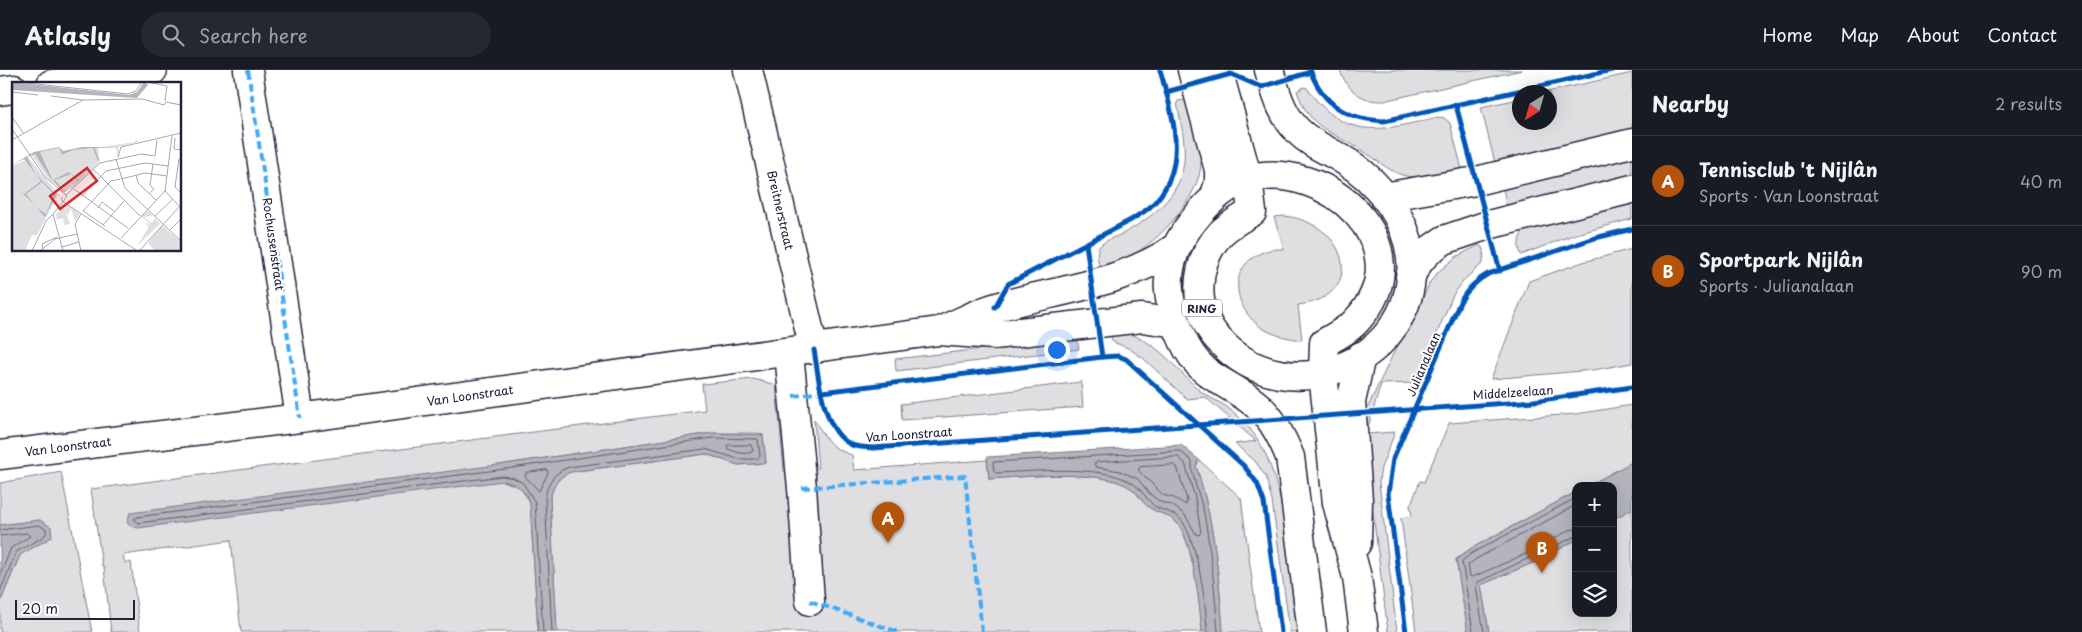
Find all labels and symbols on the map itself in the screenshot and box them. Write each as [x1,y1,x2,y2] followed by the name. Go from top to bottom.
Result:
[12,82,181,251] inset map
[1512,85,1557,130] north arrow
[763,168,799,252] street label: Breitnerstraat
[259,196,289,292] street label: Rochussenstraat
[1182,300,1222,317] road number: RING
[1401,329,1445,399] street label: Julianalaan
[1044,337,1070,363] your location
[426,380,514,410] street label: Van Loonstraat
[1472,380,1554,404] street label: Middelzeelaan
[865,422,953,446] street label: Van Loonstraat
[24,432,112,460] street label: Van Loonstraat
[872,502,904,543] pin: A
[1526,532,1558,573] pin: B
[15,597,135,620] scale bar

